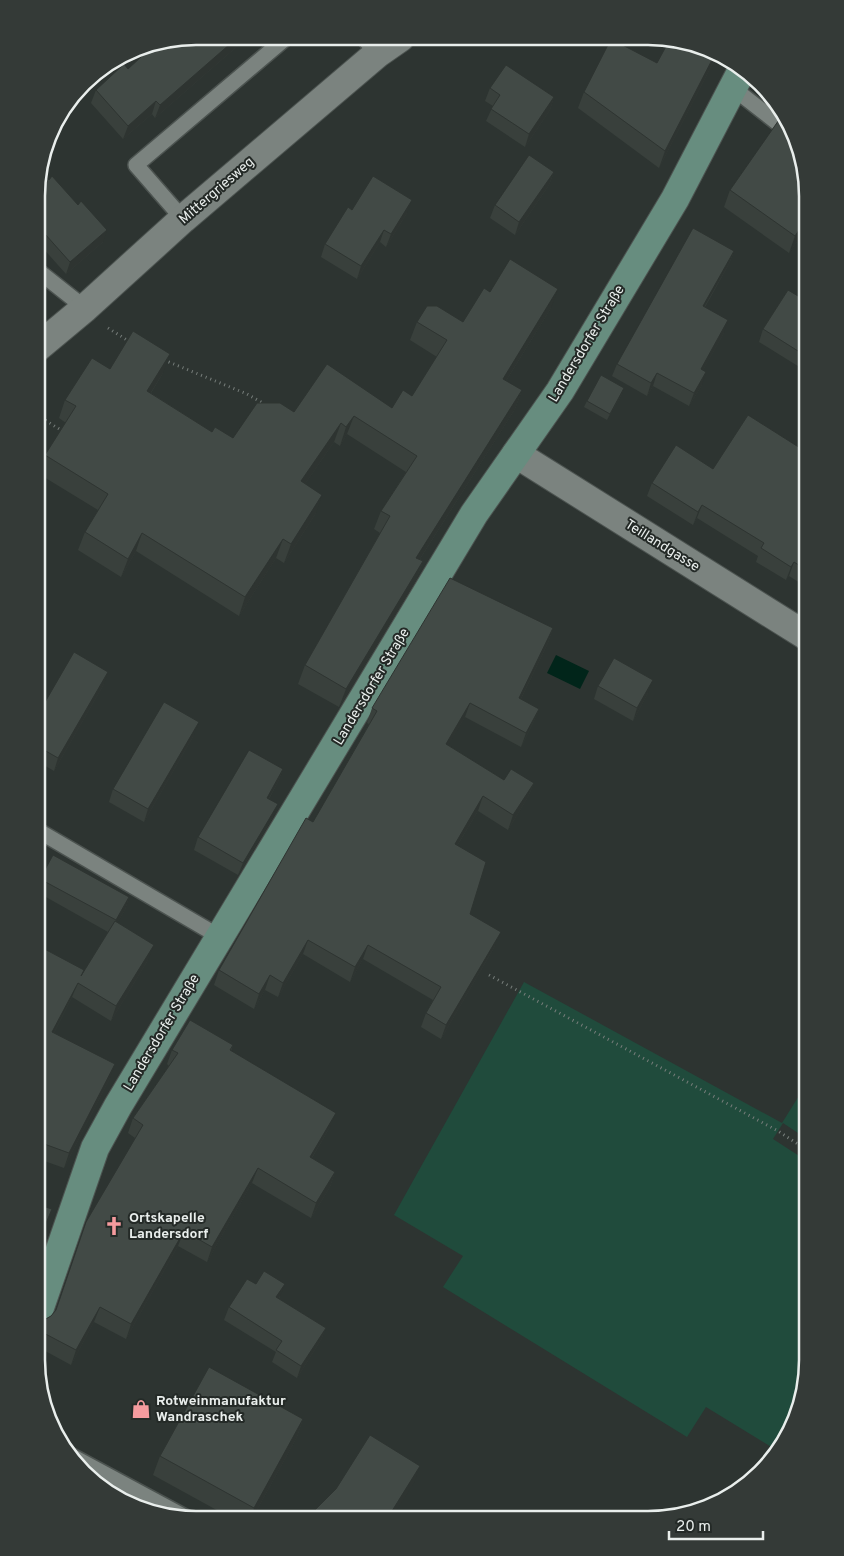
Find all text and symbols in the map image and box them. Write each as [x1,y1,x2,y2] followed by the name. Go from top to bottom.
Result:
[176,154,258,228] street label: Mittergriesweg
[545,282,629,406] street label: Landersdorfer Straße
[622,516,702,576] street label: Teillandgasse
[330,625,414,749] street label: Landersdorfer Straße
[120,971,204,1095] street label: Landersdorfer Straße
[129,1210,208,1243] place label: Ortskapelle Landersdorf
[103,1215,125,1237] church icon: Ortskapelle Landersdorf
[156,1393,286,1426] place label: Rotweinmanufaktur Wandraschek
[130,1398,152,1420] shop icon: Rotweinmanufaktur Wandraschek
[669,1508,763,1540] scale bar
[676,1518,711,1537] text: 20 m

